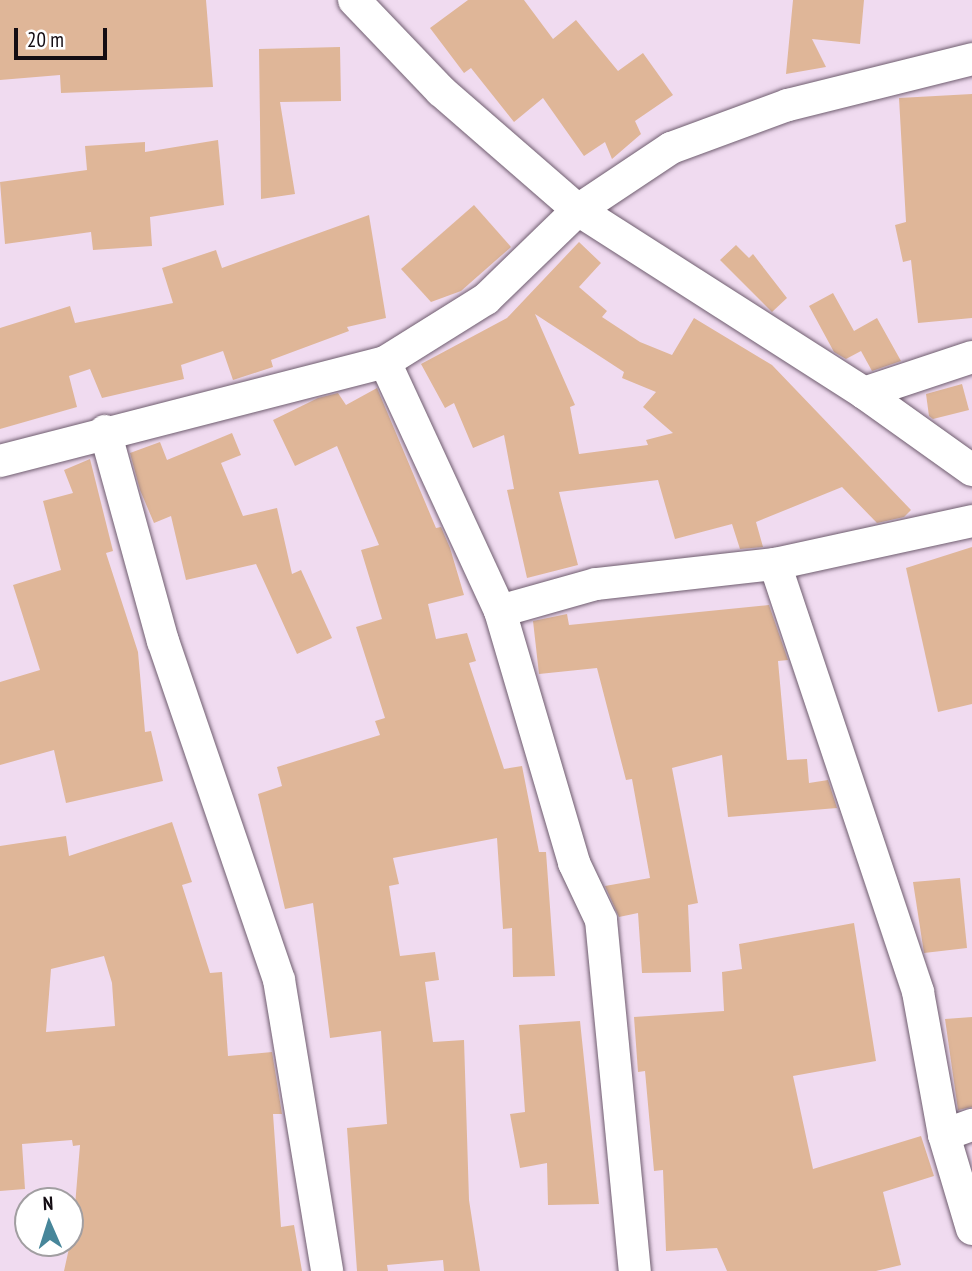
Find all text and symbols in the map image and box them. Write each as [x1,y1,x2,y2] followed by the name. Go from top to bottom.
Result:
[18,14,110,58] scale bar
[27,26,64,53] text: 20 m
[14,1187,84,1257] north arrow
[42,1191,54,1215] text: N

